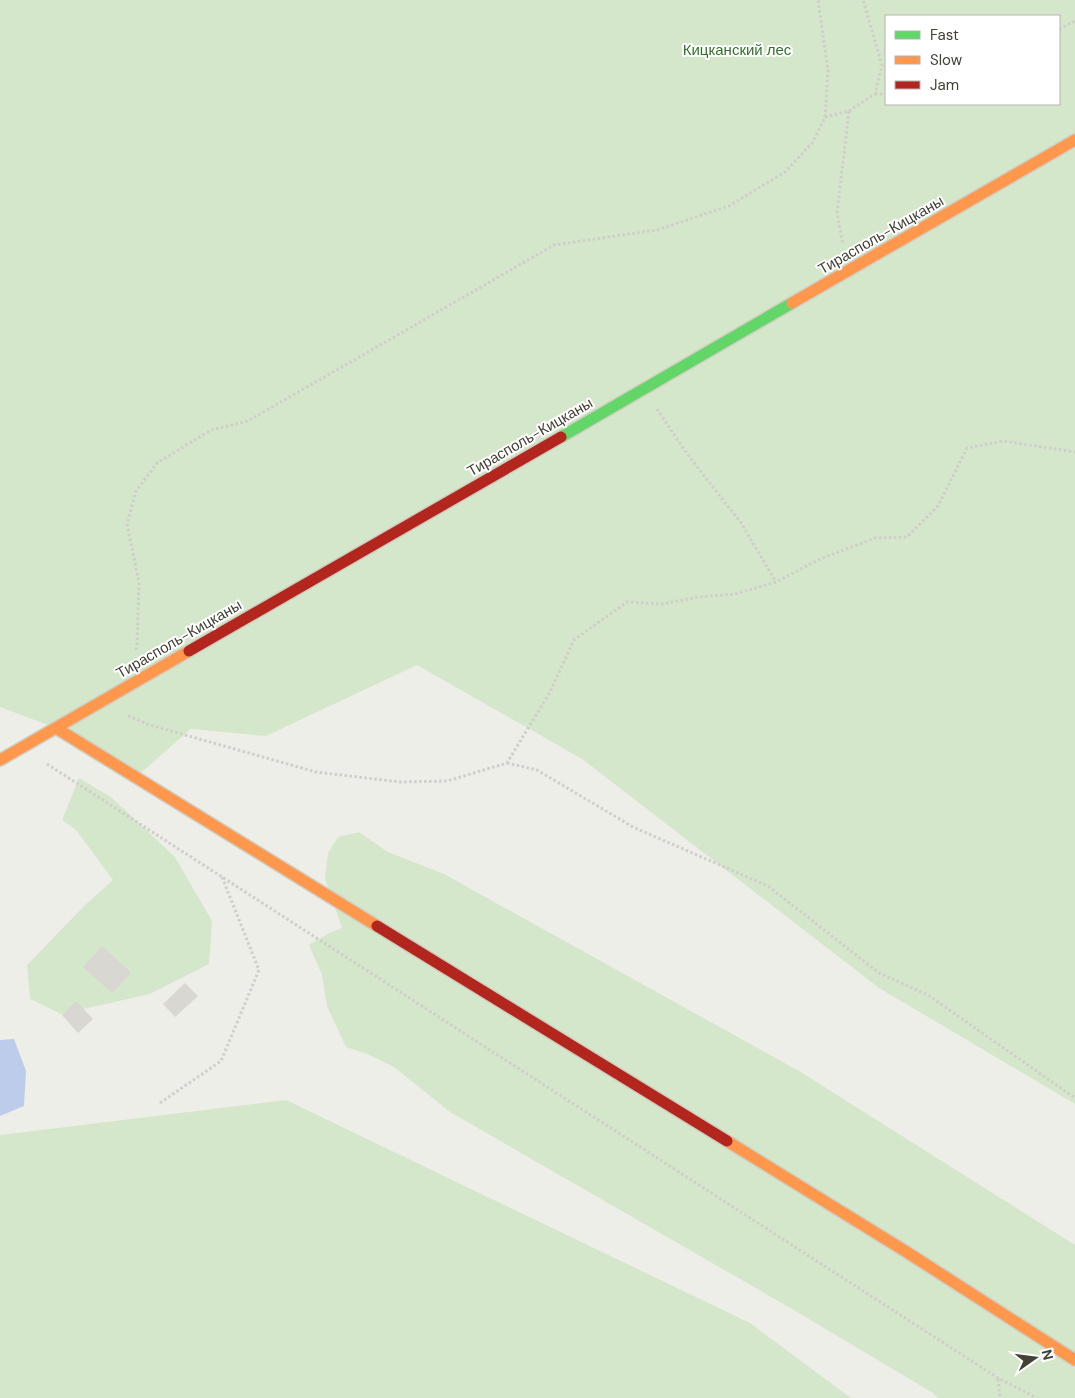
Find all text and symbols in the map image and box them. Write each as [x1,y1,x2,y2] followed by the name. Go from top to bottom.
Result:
[885,15,1060,105] legend
[930,25,959,45] text: Fast
[683,40,792,60] park label: Кицканский лес
[930,50,963,70] text: Slow
[930,75,959,95] text: Jam
[815,191,947,279] street label: Тирасполь-Кицканы
[464,393,596,481] street label: Тирасполь-Кицканы
[113,595,245,683] street label: Тирасполь-Кицканы
[1010,1333,1060,1383] north arrow
[1038,1348,1058,1362] text: N

